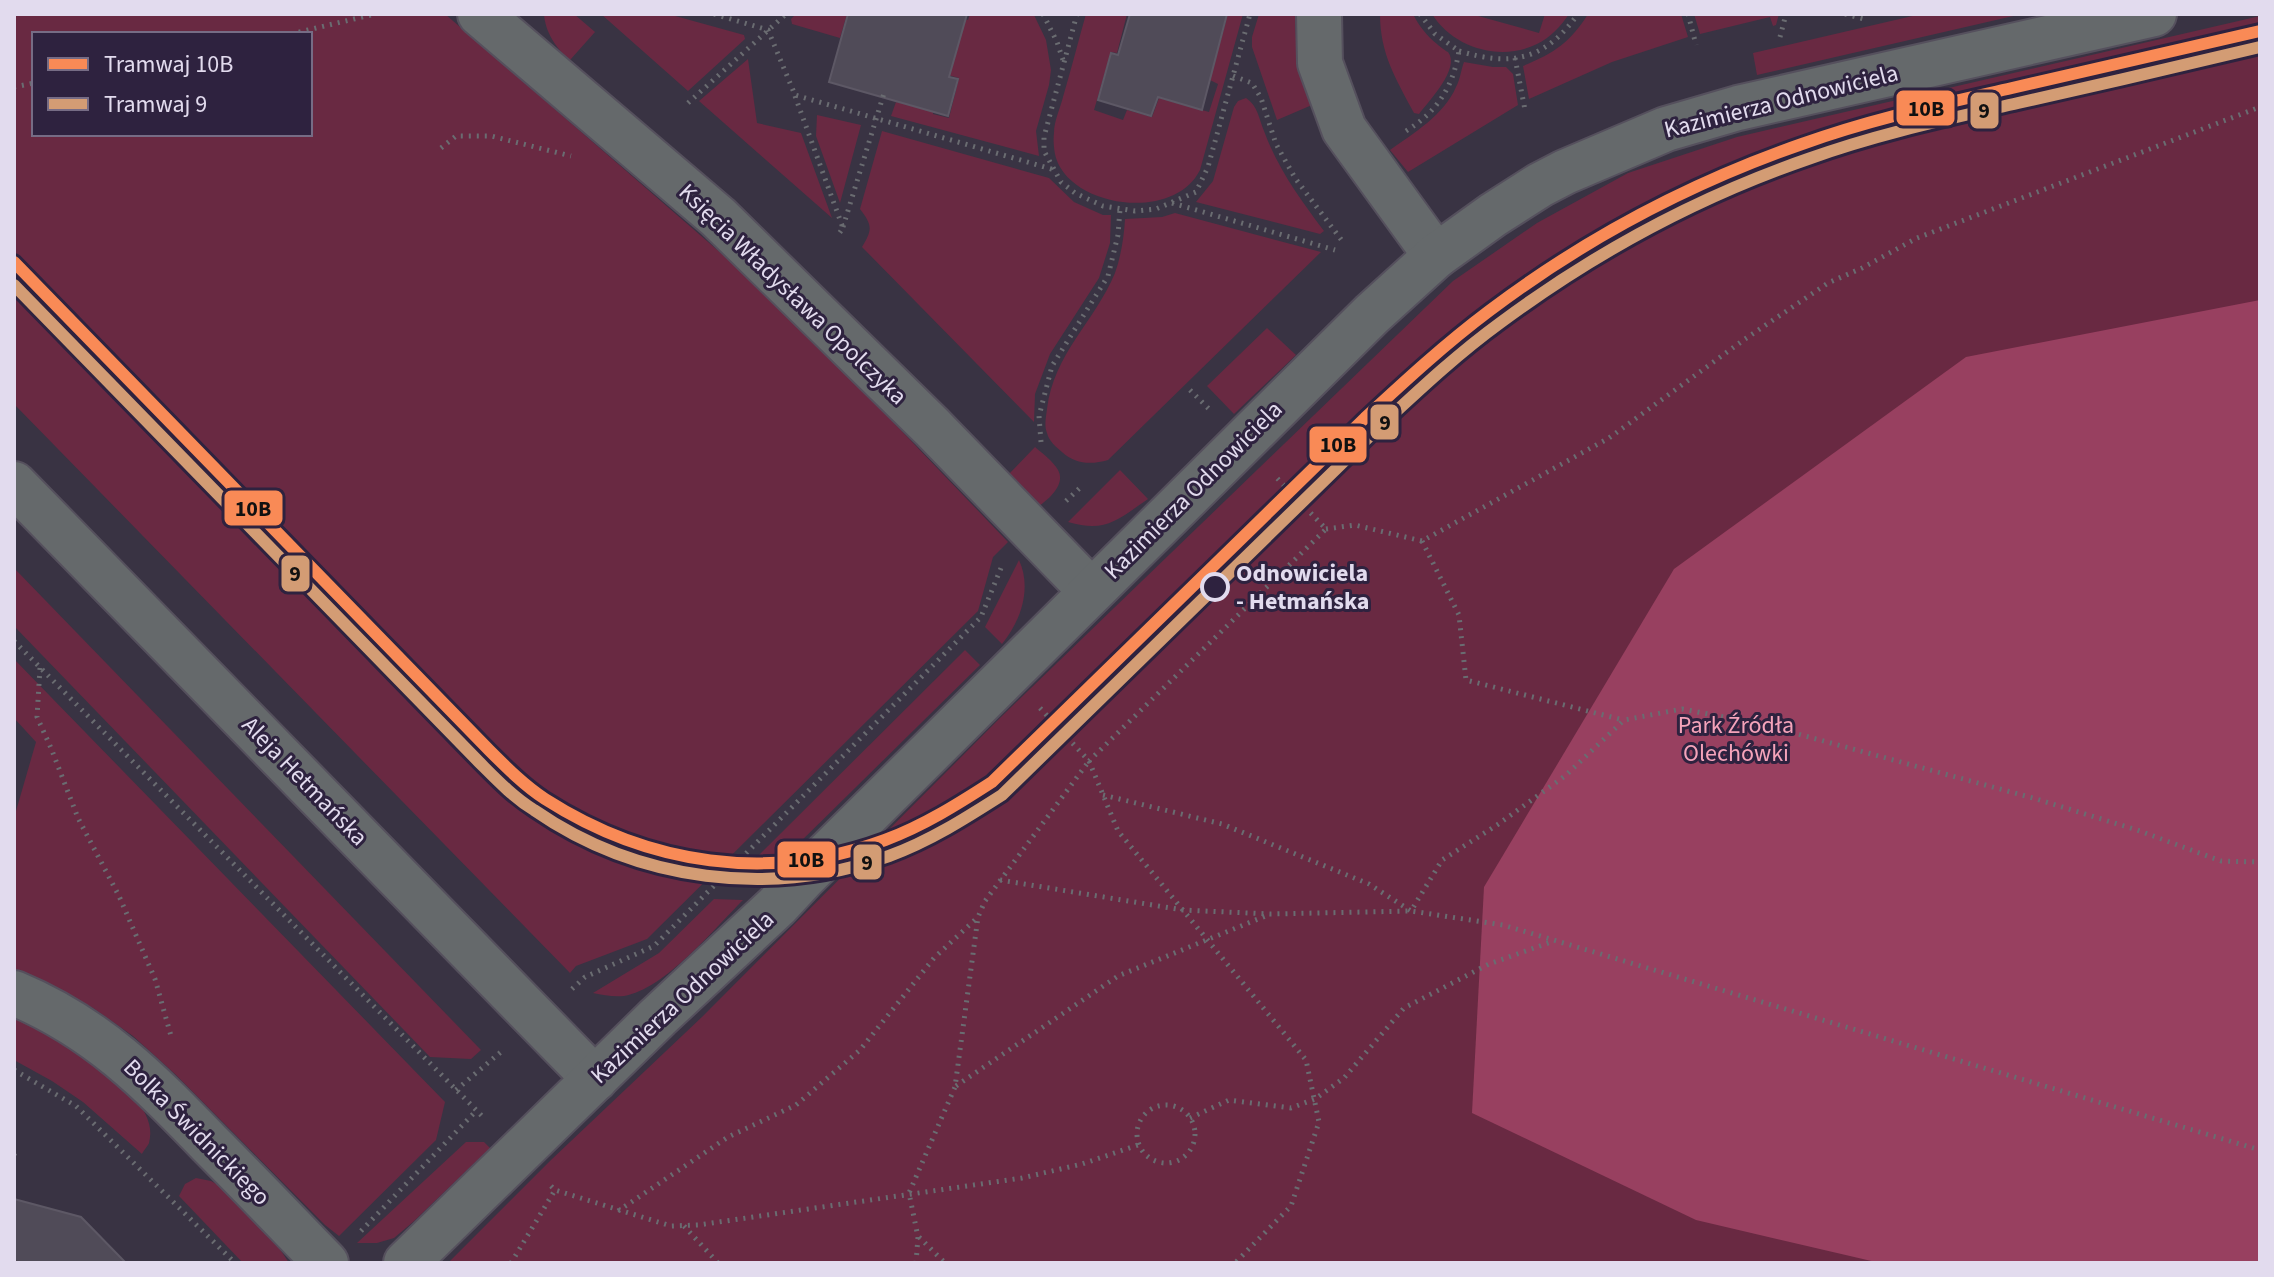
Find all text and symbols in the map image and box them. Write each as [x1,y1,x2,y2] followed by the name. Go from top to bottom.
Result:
[32,32,312,136] legend
[104,47,233,82] text: Tramwaj 10B
[1660,55,1902,147] street label: Kazimierza Odnowiciela
[104,87,207,122] text: Tramwaj 9
[1895,89,1956,127] line badge: 10B
[1969,91,2000,130] line badge: 9
[1908,93,1944,125] text: 10B
[1978,95,1990,127] text: 9
[671,176,915,413] street label: Księcia Władysława Opolczyka
[1096,393,1291,588] street label: Kazimierza Odnowiciela
[1369,403,1400,441] line badge: 9
[1379,407,1391,439] text: 9
[1308,425,1368,464] line badge: 10B
[1320,429,1356,461] text: 10B
[223,489,284,527] line badge: 10B
[235,493,271,525] text: 10B
[280,554,311,593] line badge: 9
[1236,556,1369,619] place label: Odnowiciela - Hetmańska
[289,558,301,590] text: 9
[1201,573,1229,601] marker: Odnowiciela - Hetmańska
[1678,708,1794,771] park label: Park Źródła Olechówki
[234,709,376,854] street label: Aleja Hetmańska
[776,840,837,879] line badge: 10B
[852,843,883,881] line badge: 9
[788,844,824,876] text: 10B
[861,847,873,879] text: 9
[583,903,782,1092] street label: Kazimierza Odnowiciela
[115,1051,278,1214] street label: Bolka Świdnickiego

